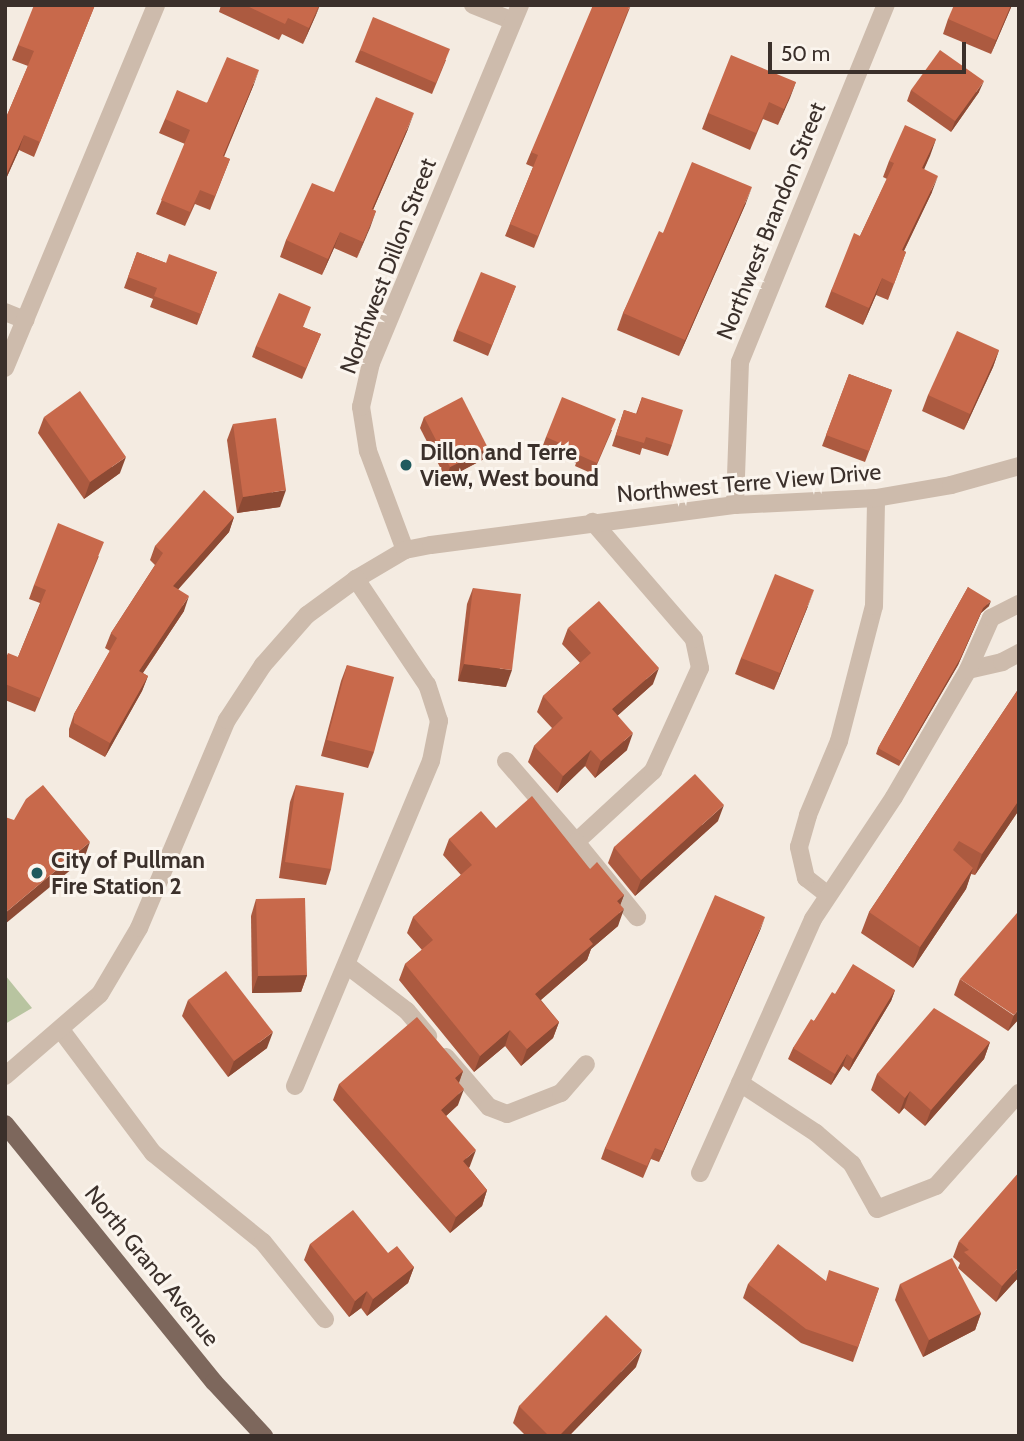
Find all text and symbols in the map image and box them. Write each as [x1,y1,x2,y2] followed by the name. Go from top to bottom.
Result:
[772,28,970,72] scale bar
[781,41,830,66] text: 50 m
[711,98,831,344] street label: Northwest Brandon Street
[334,154,442,378] street label: Northwest Dillon Street
[420,438,599,492] place label: Dillon and Terre View, West bound
[398,457,414,473] marker: Dillon and Terre View, West bound
[616,458,882,508] street label: Northwest Terre View Drive
[51,846,205,900] place label: City of Pullman Fire Station 2
[29,865,45,881] marker: City of Pullman Fire Station 2
[79,1180,225,1352] street label: North Grand Avenue

